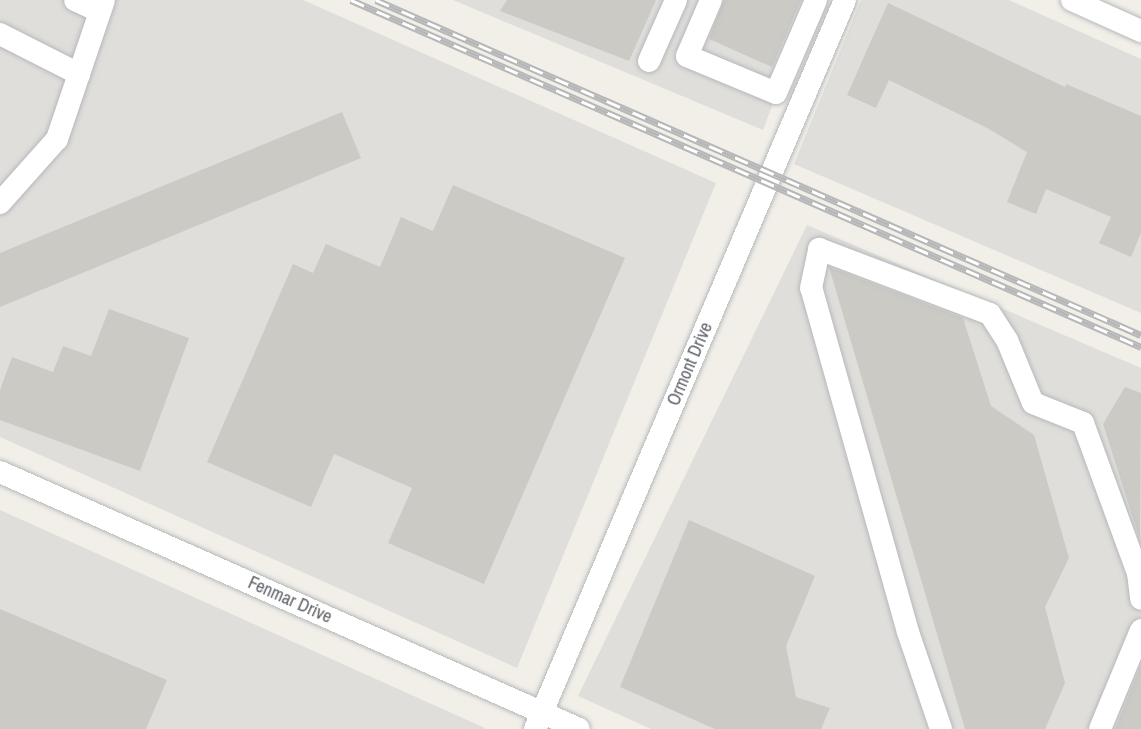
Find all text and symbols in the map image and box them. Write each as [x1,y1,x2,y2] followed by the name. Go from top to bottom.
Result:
[663,319,717,409] street label: Ormont Drive
[245,572,335,628] street label: Fenmar Drive

